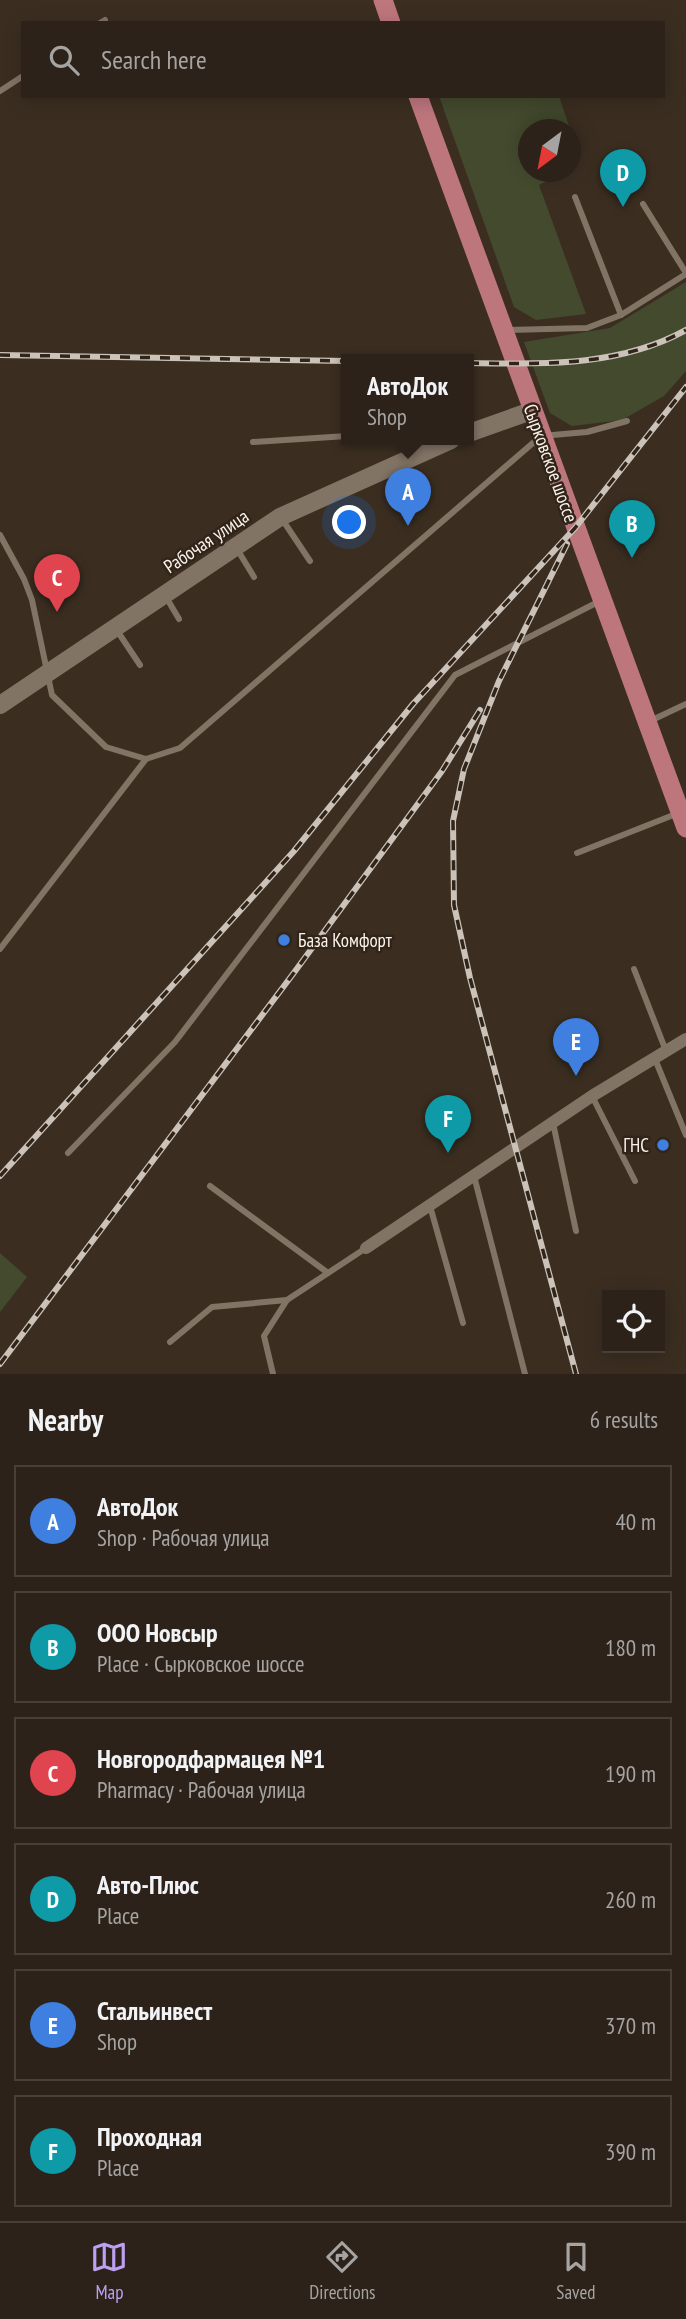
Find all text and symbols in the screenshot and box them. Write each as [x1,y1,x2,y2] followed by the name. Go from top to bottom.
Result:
[21,21,665,98] search box
[45,41,83,79] icon: search
[101,43,207,76] text: Search here
[518,119,581,182] north arrow
[600,149,646,207] pin: D
[341,354,474,445] popup
[367,369,448,402] text: АвтоДок
[518,400,584,526] street label: Сырковское шоссе
[367,402,407,431] text: Shop
[385,468,431,526] pin: A
[609,500,655,558] pin: B
[159,504,253,578] street label: Рабочая улица
[332,505,366,539] your location
[34,554,80,612] pin: C
[298,928,393,952] place label: База Комфорт
[276,932,292,948] marker: База Комфорт
[553,1018,599,1076] pin: E
[425,1095,471,1153] pin: F
[623,1133,649,1157] place label: ГНС
[655,1137,671,1153] marker: ГНС
[602,1290,665,1353] map controls
[602,1290,665,1353] button: locate
[28,1400,103,1439] text: Nearby
[590,1405,658,1434] text: 6 results
[97,1490,178,1523] text: АвтоДок
[47,1507,59,1536] text: A
[615,1507,656,1536] text: 40 m
[97,1523,270,1552] text: Shop · Рабочая улица
[97,1616,218,1649] text: ООО Новсыр
[47,1633,59,1662] text: B
[605,1633,656,1662] text: 180 m
[97,1649,305,1678] text: Place · Сырковское шоссе
[97,1742,325,1775] text: Новгородфармацея №1
[48,1759,58,1788] text: C
[605,1759,656,1788] text: 190 m
[97,1775,306,1804] text: Pharmacy · Рабочая улица
[97,1868,199,1901] text: Авто-Плюс
[47,1885,59,1914] text: D
[605,1885,656,1914] text: 260 m
[97,1901,139,1930] text: Place
[97,1994,212,2027] text: Стальинвест
[48,2011,58,2040] text: E
[605,2011,656,2040] text: 370 m
[97,2027,137,2056] text: Shop
[97,2120,202,2153] text: Проходная
[48,2137,58,2166] text: F
[605,2137,656,2166] text: 390 m
[97,2153,139,2182] text: Place
[90,2238,128,2304] tab: Map
[309,2238,375,2304] tab: Directions
[556,2238,596,2304] tab: Saved

